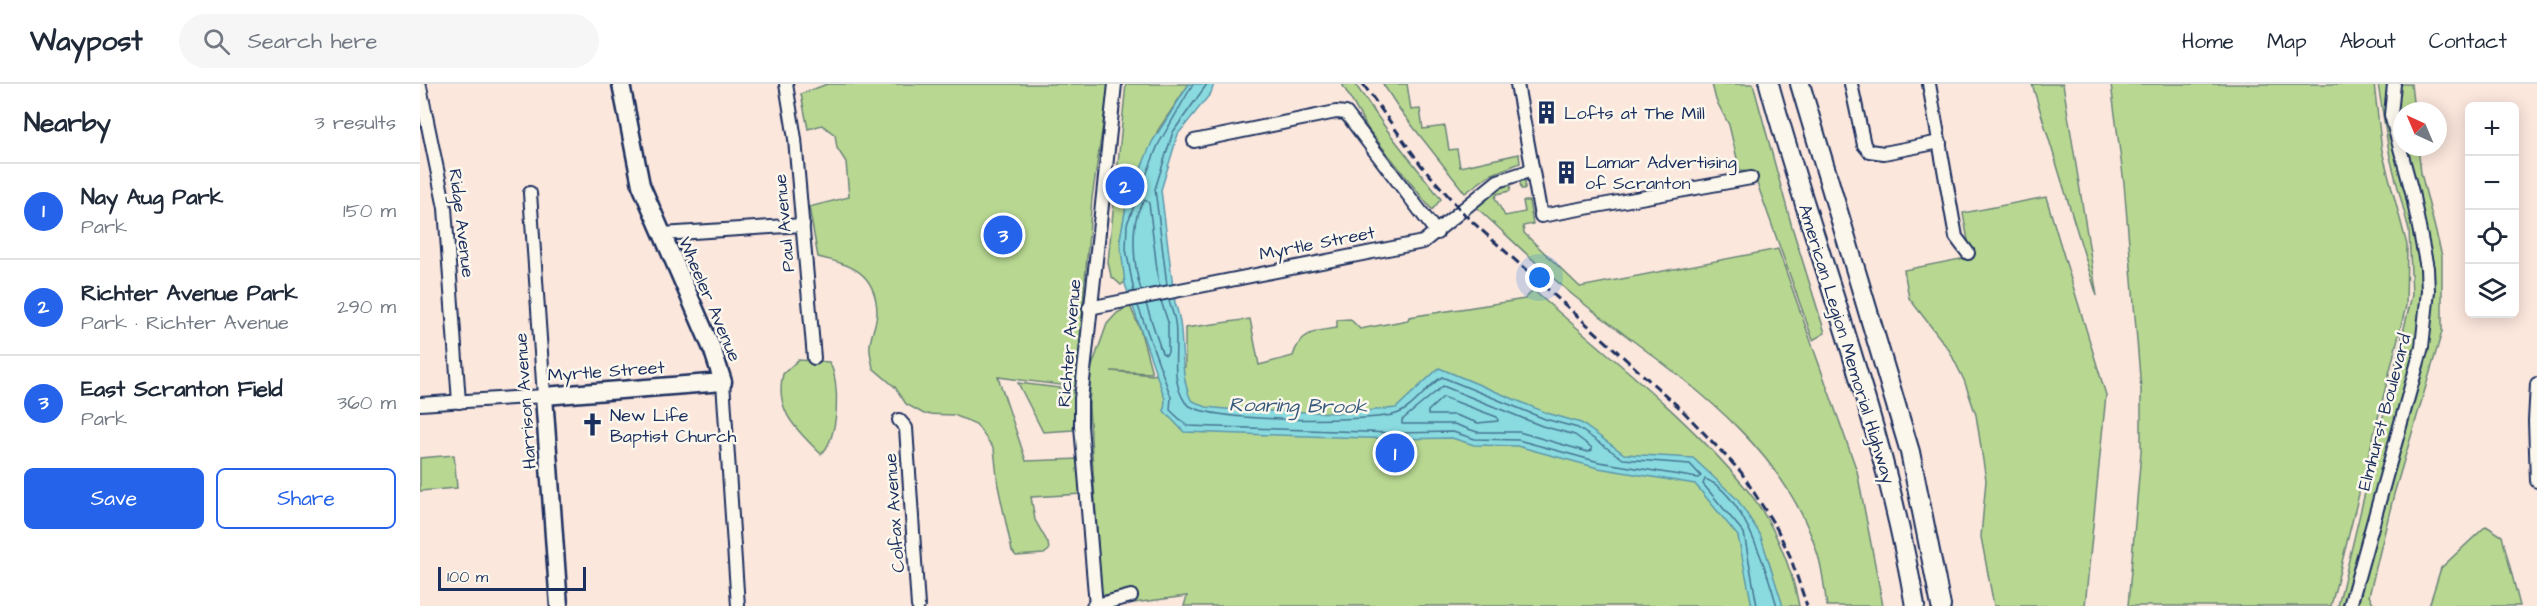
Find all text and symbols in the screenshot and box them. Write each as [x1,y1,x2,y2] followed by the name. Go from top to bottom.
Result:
[179,14,599,68] search box
[30,22,143,61] text: Waypost
[200,25,233,58] icon: search
[248,26,378,57] text: Search here
[2182,27,2234,56] text: Home
[2267,27,2307,56] text: Map
[2340,27,2396,56] text: About
[2429,27,2507,56] text: Contact
[1533,100,1559,126] building icon: Lofts at The Mill
[1564,101,1705,126] place label: Lofts at The Mill
[2393,102,2447,156] north arrow
[2465,102,2519,318] map controls
[2465,102,2519,156] button: +
[24,105,111,141] text: Nearby
[314,109,396,137] text: 3 results
[1585,150,1737,196] place label: Lamar Advertising of Scranton
[2465,156,2519,210] button: −
[1554,159,1580,185] building icon: Lamar Advertising of Scranton
[1106,164,1144,208] pin: 2
[441,167,481,279] street label: Ridge Avenue
[768,173,801,273] street label: Paul Avenue
[81,182,223,213] text: Nay Aug Park
[42,197,45,225] text: 1
[343,197,396,225] text: 150 m
[1791,201,1901,487] street label: American Legion Memorial Highway
[2465,210,2519,264] button: locate
[984,212,1022,258] pin: 3
[81,213,127,241] text: Park
[1257,220,1378,268] street label: Myrtle Street
[672,233,747,366] street label: Wheeler Avenue
[1525,263,1554,292] your location
[2465,264,2519,318] button: layers
[81,278,298,309] text: Richter Avenue Park
[1051,278,1088,408] street label: Richter Avenue
[38,293,49,321] text: 2
[337,293,396,321] text: 290 m
[81,309,289,337] text: Park · Richter Avenue
[2352,331,2417,493] street label: Elmhurst Boulevard
[508,332,543,470] street label: Harrison Avenue
[547,355,666,389] street label: Myrtle Street
[81,374,283,405] text: East Scranton Field
[38,389,49,417] text: 3
[337,389,396,417] text: 360 m
[1229,391,1368,422] water label: Roaring Brook
[610,403,737,449] place label: New Life Baptist Church
[81,405,127,433] text: Park
[579,412,605,438] church icon: New Life Baptist Church
[1376,430,1414,476] pin: 1
[878,452,911,574] street label: Colfax Avenue
[24,468,204,529] button: Save
[216,468,396,529] button: Share
[438,564,586,592] scale bar
[447,566,488,588] text: 100 m

